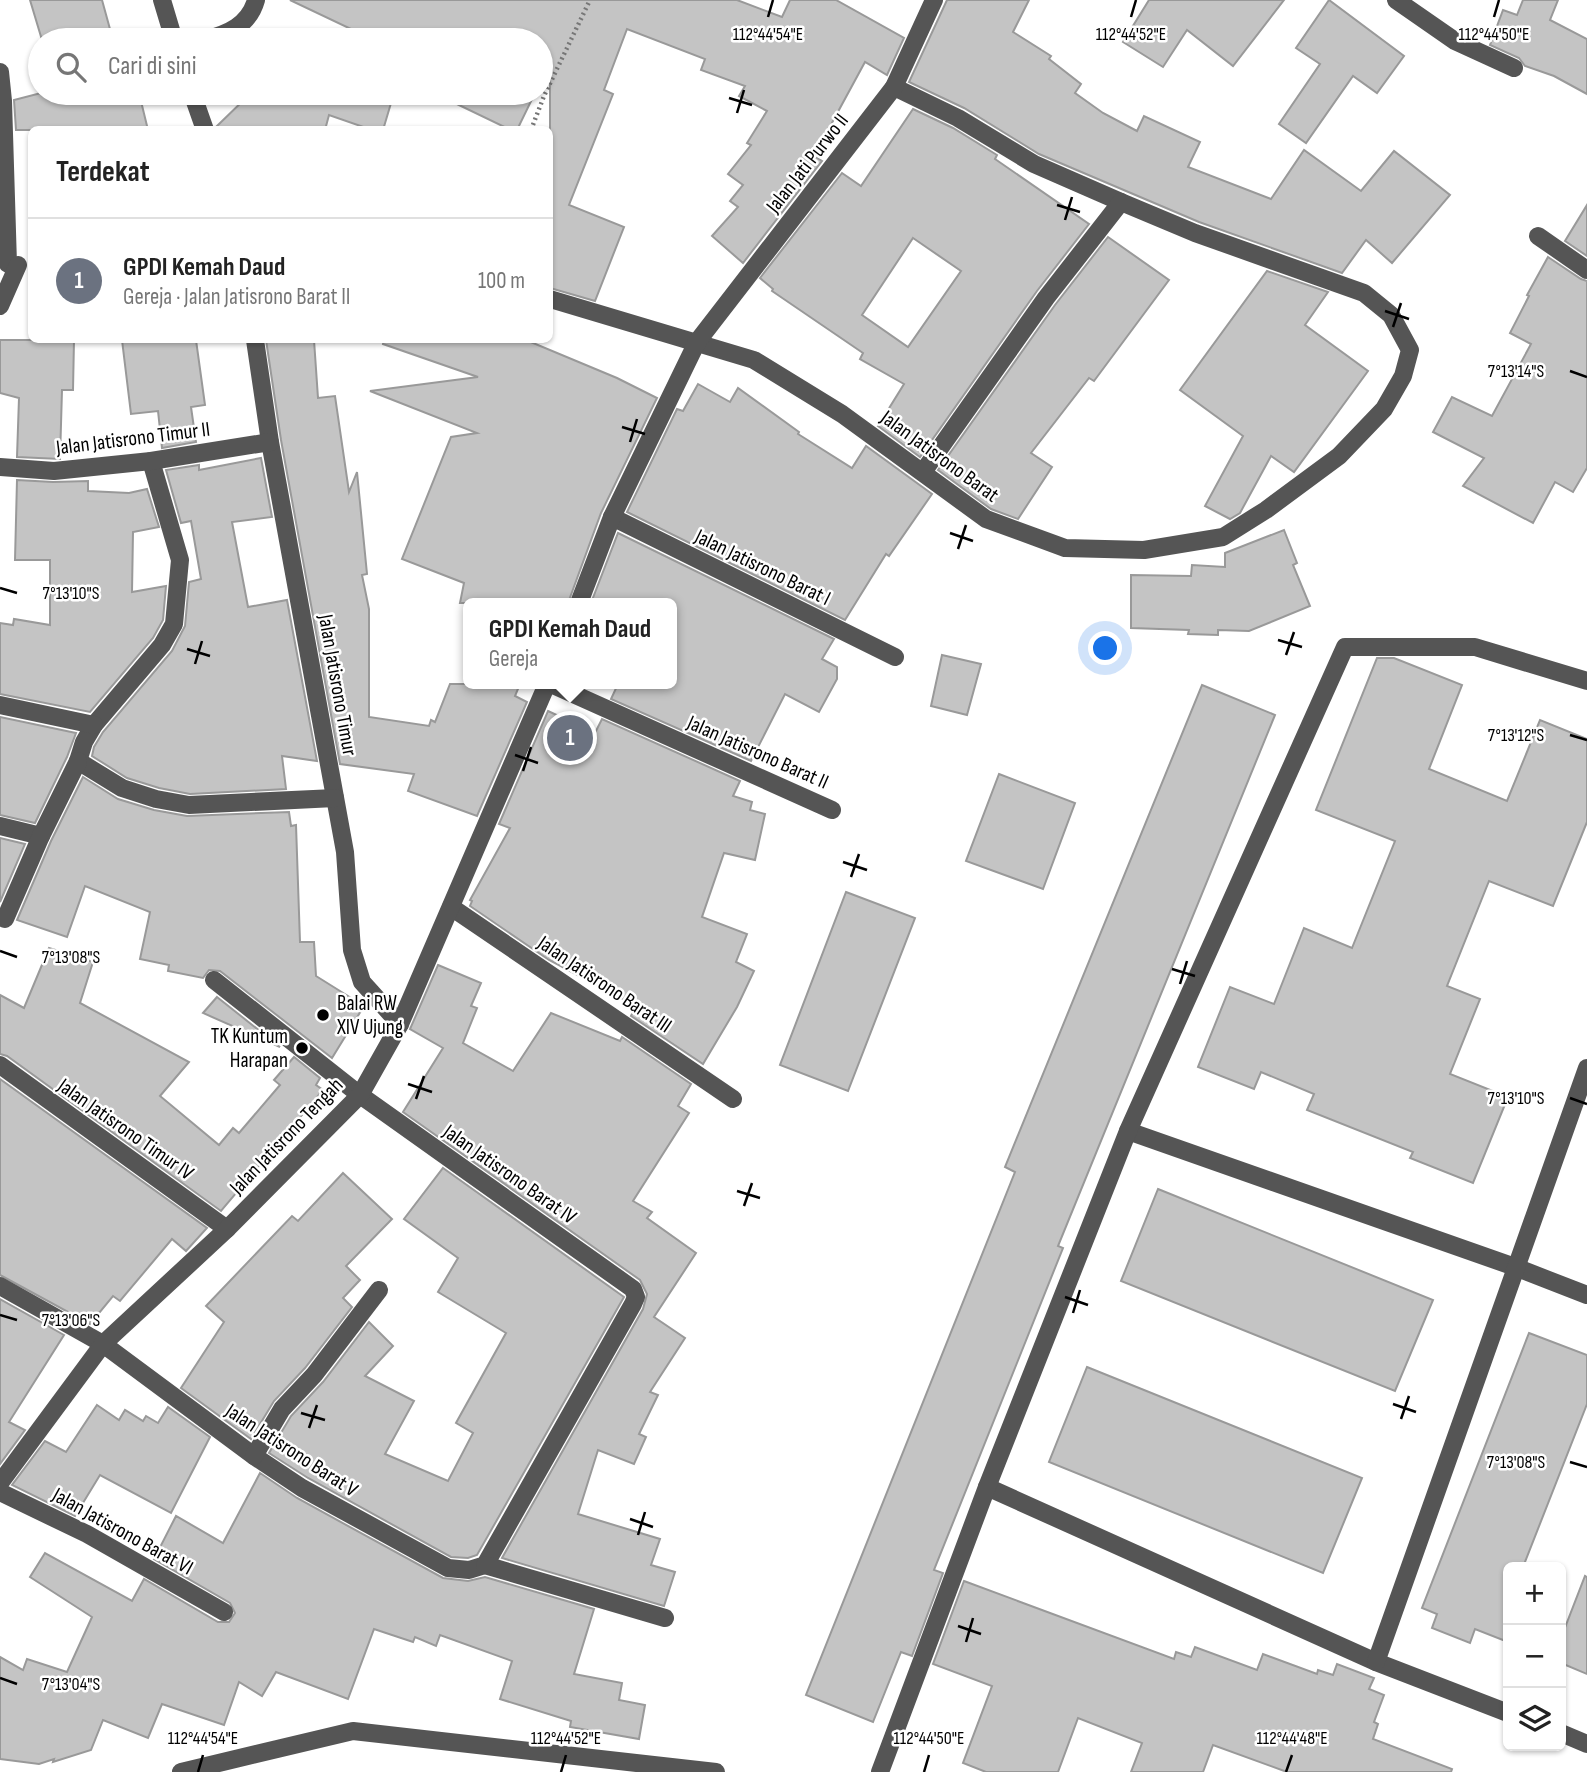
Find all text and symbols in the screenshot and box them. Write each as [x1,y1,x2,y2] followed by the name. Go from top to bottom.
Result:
[733,24,803,45] text: 112°44'54"E
[1096,24,1166,45] text: 112°44'52"E
[1458,24,1530,45] text: 112°44'50"E
[28,28,553,105] search box
[52,48,90,86] icon: search
[108,51,197,82] text: Cari di sini
[760,109,854,219] street label: Jalan Jati Purwo II
[56,154,150,190] text: Terdekat
[123,252,285,283] text: GPDI Kemah Daud
[74,267,84,295] text: 1
[478,267,525,295] text: 100 m
[123,283,350,311] text: Gereja · Jalan Jatisrono Barat II
[1488,361,1545,382] text: 7°13'14"S
[875,405,1004,508] street label: Jalan Jatisrono Barat
[54,417,211,460] street label: Jalan Jatisrono Timur II
[690,523,835,611] street label: Jalan Jatisrono Barat I
[42,583,100,604] text: 7°13'10"S
[463,598,677,689] popup
[313,611,362,758] street label: Jalan Jatisrono Timur
[489,614,651,645] text: GPDI Kemah Daud
[1088,631,1122,665] your location
[489,645,538,673] text: Gereja
[682,710,832,795] street label: Jalan Jatisrono Barat II
[547,712,593,764] pin: 1
[1488,725,1545,746] text: 7°13'12"S
[532,930,676,1038] street label: Jalan Jatisrono Barat III
[42,947,101,968] text: 7°13'08"S
[336,991,403,1040] place label: Balai RW XIV Ujung
[315,1007,331,1023] marker: Balai RW XIV Ujung
[211,1024,288,1073] place label: TK Kuntum Harapan
[294,1040,310,1056] marker: TK Kuntum Harapan
[52,1073,199,1186] street label: Jalan Jatisrono Timur IV
[224,1073,348,1200] street label: Jalan Jatisrono Tengah
[1487,1088,1545,1109] text: 7°13'10"S
[437,1119,582,1230] street label: Jalan Jatisrono Barat IV
[42,1310,101,1331] text: 7°13'06"S
[220,1398,363,1503] street label: Jalan Jatisrono Barat V
[1487,1452,1546,1473] text: 7°13'08"S
[47,1482,198,1580] street label: Jalan Jatisrono Barat VI
[1503,1562,1566,1751] map controls
[1503,1562,1566,1625] button: +
[1503,1625,1566,1688] button: −
[42,1674,100,1695] text: 7°13'04"S
[1503,1688,1566,1751] button: layers
[168,1728,238,1749] text: 112°44'54"E
[531,1728,601,1749] text: 112°44'52"E
[893,1728,965,1749] text: 112°44'50"E
[1256,1728,1328,1749] text: 112°44'48"E

